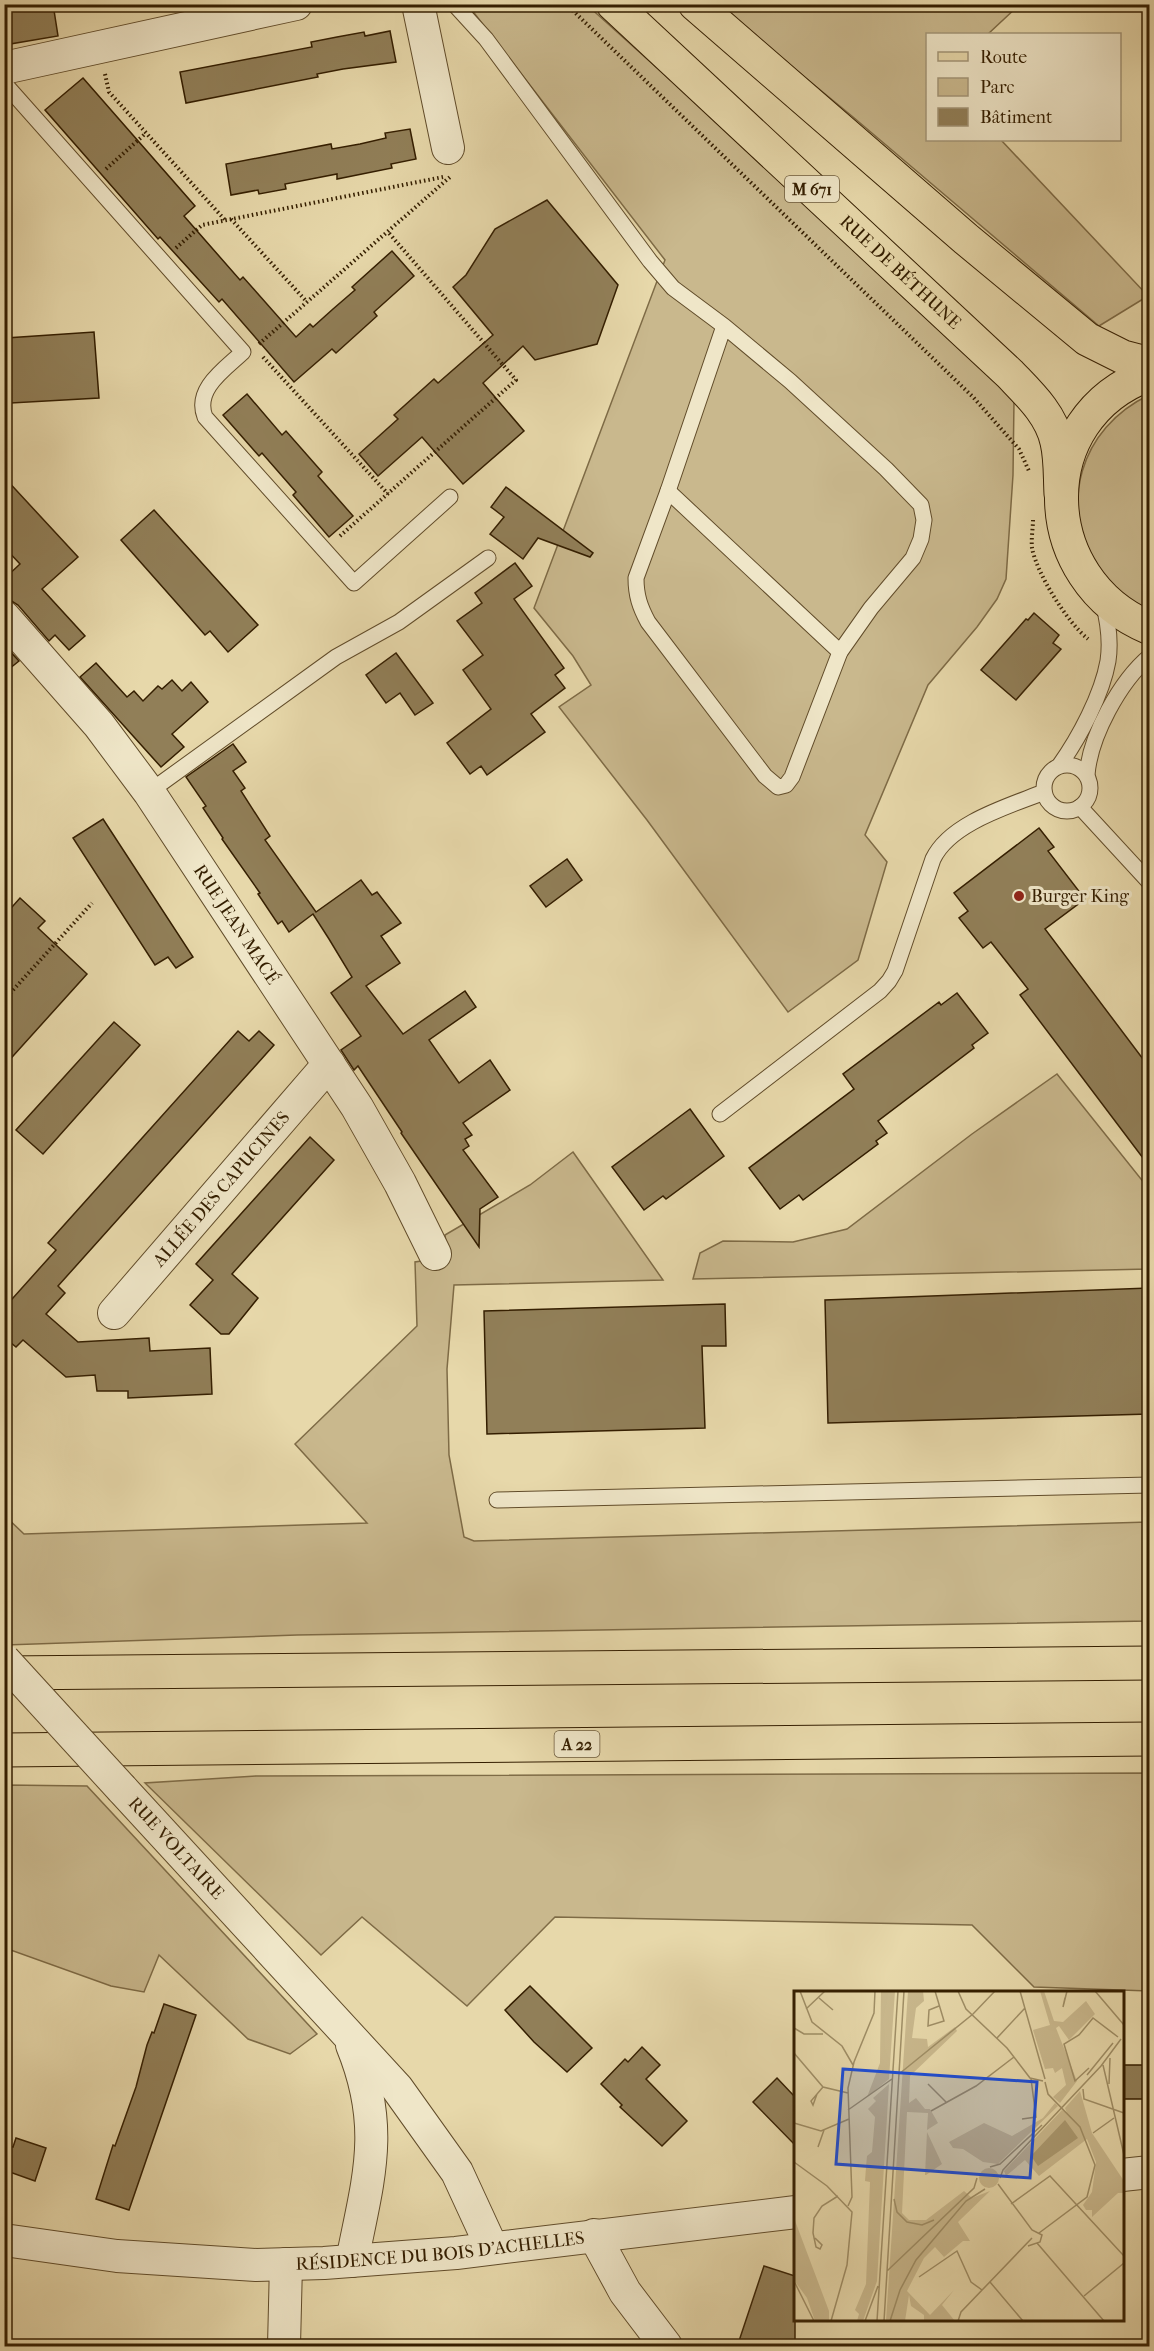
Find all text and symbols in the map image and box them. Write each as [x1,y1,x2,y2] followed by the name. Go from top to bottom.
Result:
[926,33,1121,141] legend
[980,47,1027,68] text: Route
[980,77,1015,98] text: Parc
[980,107,1053,128] text: Bâtiment
[785,176,839,202] road number: M 671
[835,211,965,334] street label: RUE DE BÉTHUNE
[189,861,284,988] street label: RUE JEAN MACÉ
[1031,886,1129,907] place label: Burger King
[1012,889,1026,903] marker: Burger King
[148,1107,294,1272] street label: ALLÉE DES CAPUCINES
[554,1731,600,1757] road number: A 22
[124,1793,228,1904] street label: RUE VOLTAIRE
[794,1991,1124,2321] inset map
[295,2228,586,2275] street label: RÉSIDENCE DU BOIS D'ACHELLES

